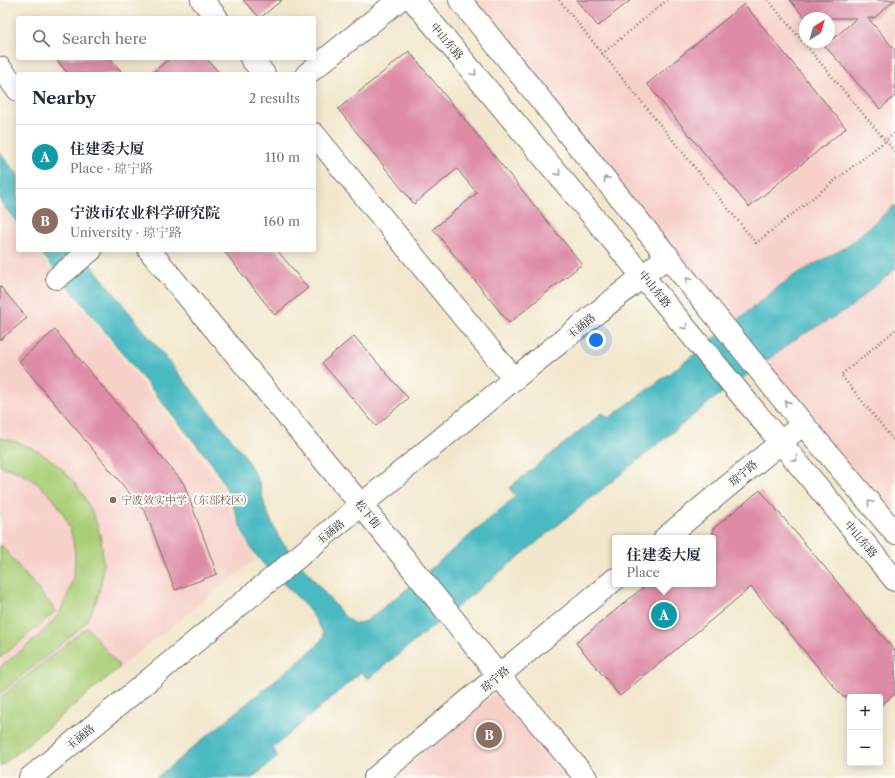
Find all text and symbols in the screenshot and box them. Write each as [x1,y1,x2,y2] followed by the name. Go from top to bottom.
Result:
[799,12,835,48] north arrow
[16,16,316,60] search box
[427,20,467,62] street label: 中山东路
[30,27,52,49] icon: search
[62,29,147,48] text: Search here
[470,68,477,76] one-way arrow
[32,88,96,108] text: Nearby
[249,90,300,106] text: 2 results
[70,139,145,158] text: 住建委大厦
[40,149,50,165] text: A
[265,149,300,165] text: 110 m
[70,160,153,176] text: Place · 琼宁路
[553,168,560,175] one-way arrow
[604,177,611,184] one-way arrow
[70,203,220,222] text: 宁波市农业科学研究院
[40,213,50,229] text: B
[263,213,300,229] text: 160 m
[70,224,182,240] text: University · 琼宁路
[636,267,674,311] street label: 中山东路
[686,278,693,285] one-way arrow
[564,310,598,342] street label: 玉涵路
[681,322,688,329] one-way arrow
[586,330,606,350] your location
[785,401,792,408] one-way arrow
[790,455,797,462] one-way arrow
[726,457,760,489] street label: 琼宁路
[121,493,253,507] place label: 宁波效实中学（东部校区）
[108,495,118,505] marker: 宁波效实中学（东部校区）
[352,497,384,531] street label: 松下街
[868,501,875,508] one-way arrow
[313,516,347,548] street label: 玉涵路
[841,518,881,560] street label: 中山东路
[612,535,716,587] popup
[626,545,702,564] text: 住建委大厦
[626,564,660,580] text: Place
[651,600,677,630] pin: A
[478,663,512,695] street label: 琼宁路
[847,694,883,766] map controls
[847,694,883,730] button: +
[476,720,502,750] pin: B
[63,721,97,753] street label: 玉涵路
[847,730,883,766] button: −

